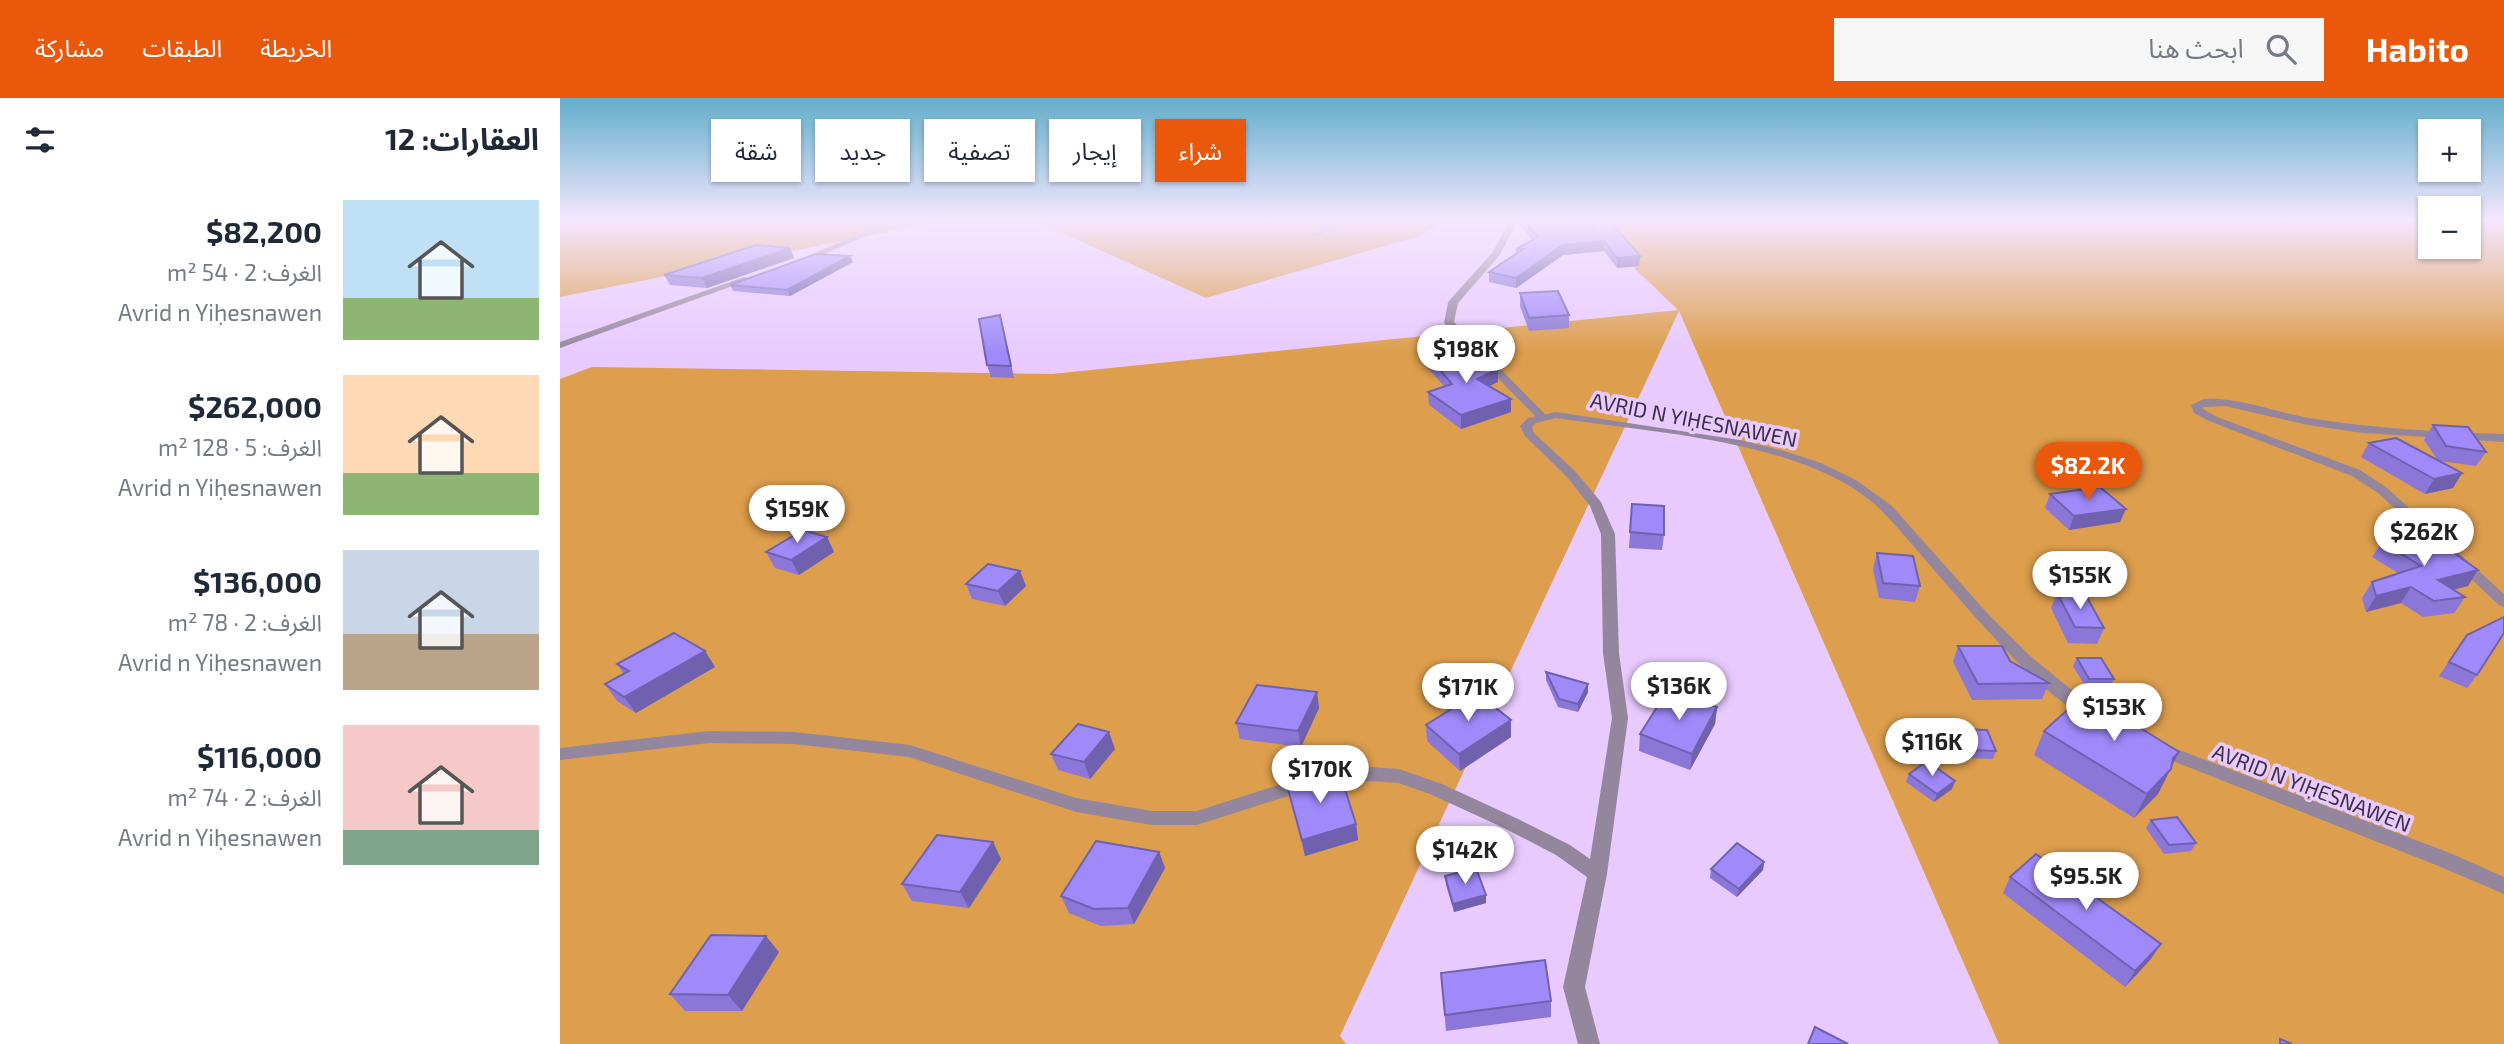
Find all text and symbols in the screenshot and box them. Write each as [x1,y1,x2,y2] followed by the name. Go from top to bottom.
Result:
[1834,18,2324,81] search box
[2366,29,2469,69] text: Habito
[2262,30,2300,68] icon: search
[2148,32,2244,63] text: ابحث هنا
[35,33,104,62] text: مشاركة
[142,33,222,62] text: الطبقات
[260,33,332,62] text: الخريطة
[711,119,801,182] chip: شقة
[815,119,910,182] chip: جديد
[924,119,1035,182] chip: تصفية
[1049,119,1141,182] chip: إيجار
[1155,119,1246,182] chip: شراء
[2418,119,2481,259] map controls
[2418,119,2481,182] button: +
[385,120,539,156] text: العقارات: 12
[21,121,59,159] icon: filters
[2418,196,2481,259] button: −
[206,213,322,249] text: $82,200
[399,228,483,312] icon: home
[167,258,322,286] text: الغرف: 2 · 54 m²
[118,298,322,326] text: Avrid n Yiḥesnawen
[1417,326,1515,385] pin: $198K
[1433,334,1499,362] text: $198K
[1589,387,1799,451] street label: AVRID N YIḤESNAWEN
[188,388,322,424] text: $262,000
[399,403,483,487] icon: home
[158,433,322,461] text: الغرف: 5 · 128 m²
[2031,442,2145,502] pin: $82.2K
[2051,451,2125,479] text: $82.2K
[118,473,322,501] text: Avrid n Yiḥesnawen
[748,486,846,545] pin: $159K
[765,494,829,522] text: $159K
[2375,508,2473,568] pin: $262K
[2390,517,2458,545] text: $262K
[2031,552,2129,611] pin: $155K
[2048,560,2112,588] text: $155K
[193,563,322,599] text: $136,000
[399,578,483,662] icon: home
[168,608,322,636] text: الغرف: 2 · 78 m²
[118,648,322,676] text: Avrid n Yiḥesnawen
[1630,662,1728,722] pin: $136K
[1419,664,1517,723] pin: $171K
[1647,671,1711,699] text: $136K
[1438,672,1498,700] text: $171K
[2065,684,2163,743] pin: $153K
[2082,692,2146,720] text: $153K
[1883,718,1981,778] pin: $116K
[1901,727,1963,755] text: $116K
[197,738,322,774] text: $116,000
[2209,738,2415,836] street label: AVRID N YIḤESNAWEN
[1271,746,1369,805] pin: $170K
[399,753,483,837] icon: home
[1288,754,1352,782] text: $170K
[168,783,322,811] text: الغرف: 2 · 74 m²
[118,823,322,851] text: Avrid n Yiḥesnawen
[1416,826,1514,886] pin: $142K
[1432,835,1498,863] text: $142K
[2029,852,2143,912] pin: $95.5K
[2050,861,2122,889] text: $95.5K

